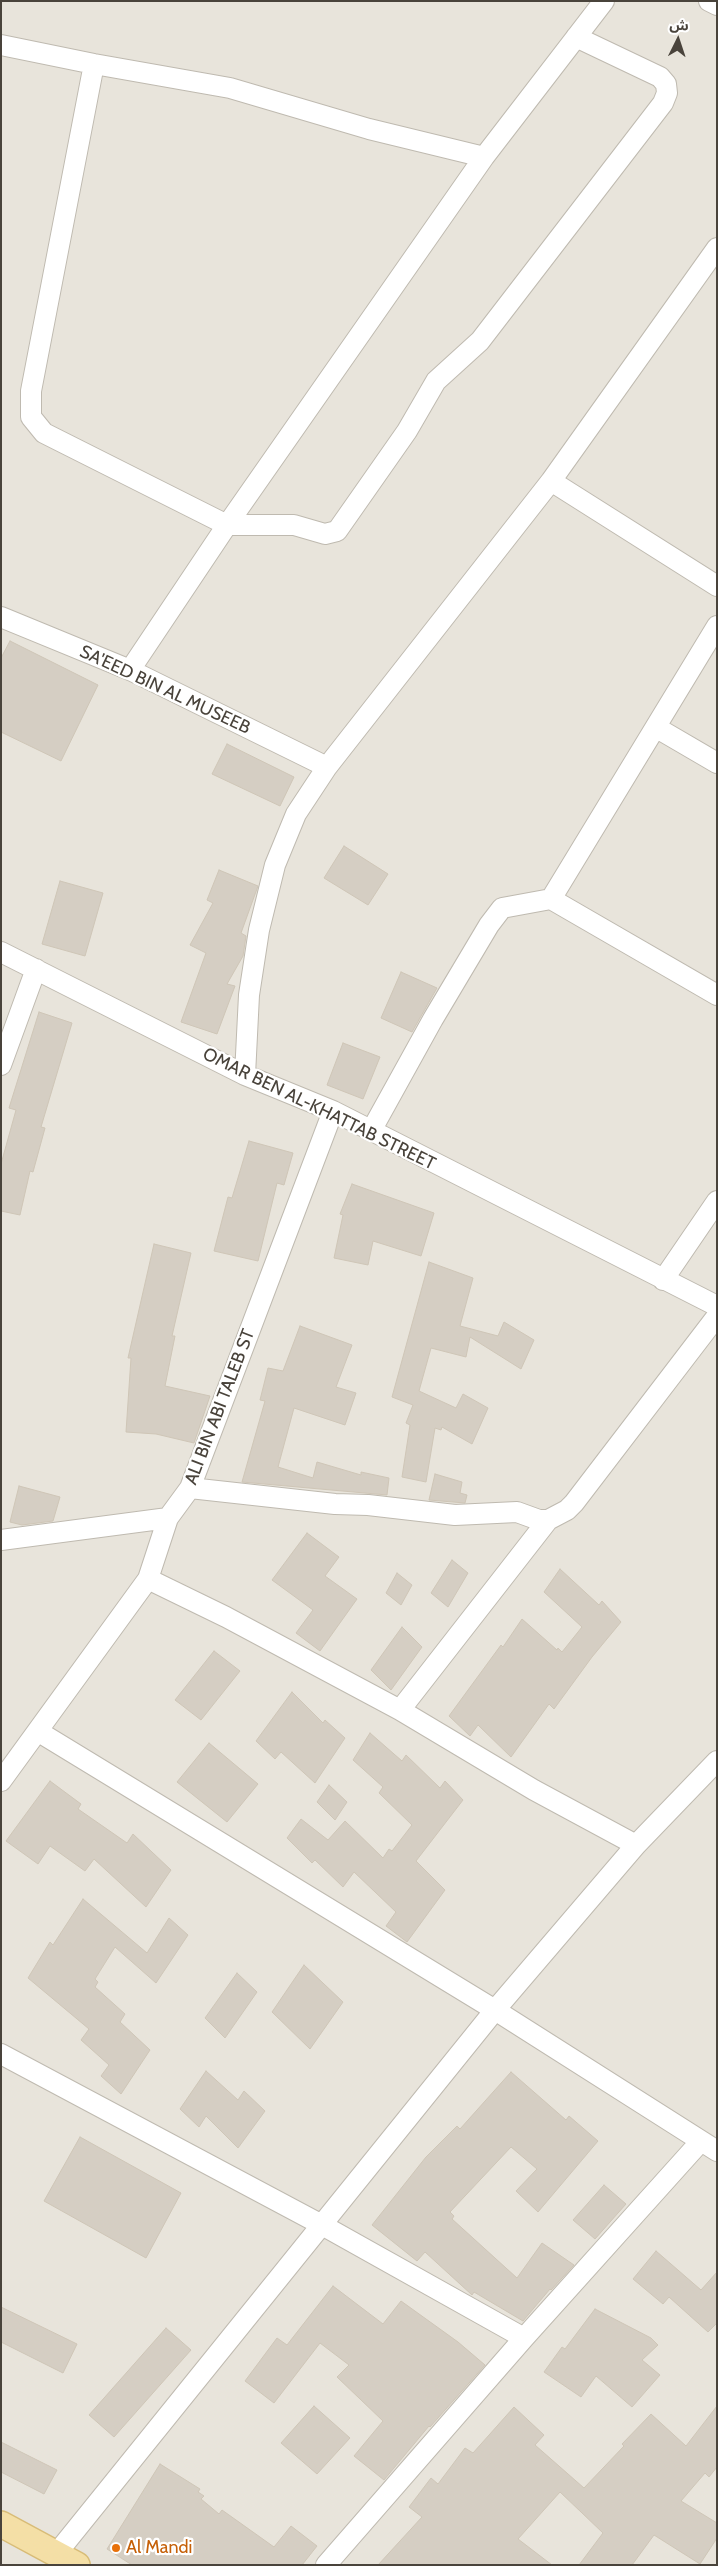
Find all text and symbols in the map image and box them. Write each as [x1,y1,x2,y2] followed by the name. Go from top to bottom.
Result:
[653,15,703,65] north arrow
[669,15,689,35] text: ش
[76,641,254,739] street label: SA'EED BIN AL MUSEEB
[199,1043,439,1175] street label: OMAR BEN AL-KHATTAB STREET
[180,1326,260,1488] street label: ALI BIN ABI TALEB ST
[126,2537,192,2559] place label: Al Mandi
[110,2542,122,2554] marker: Al Mandi

